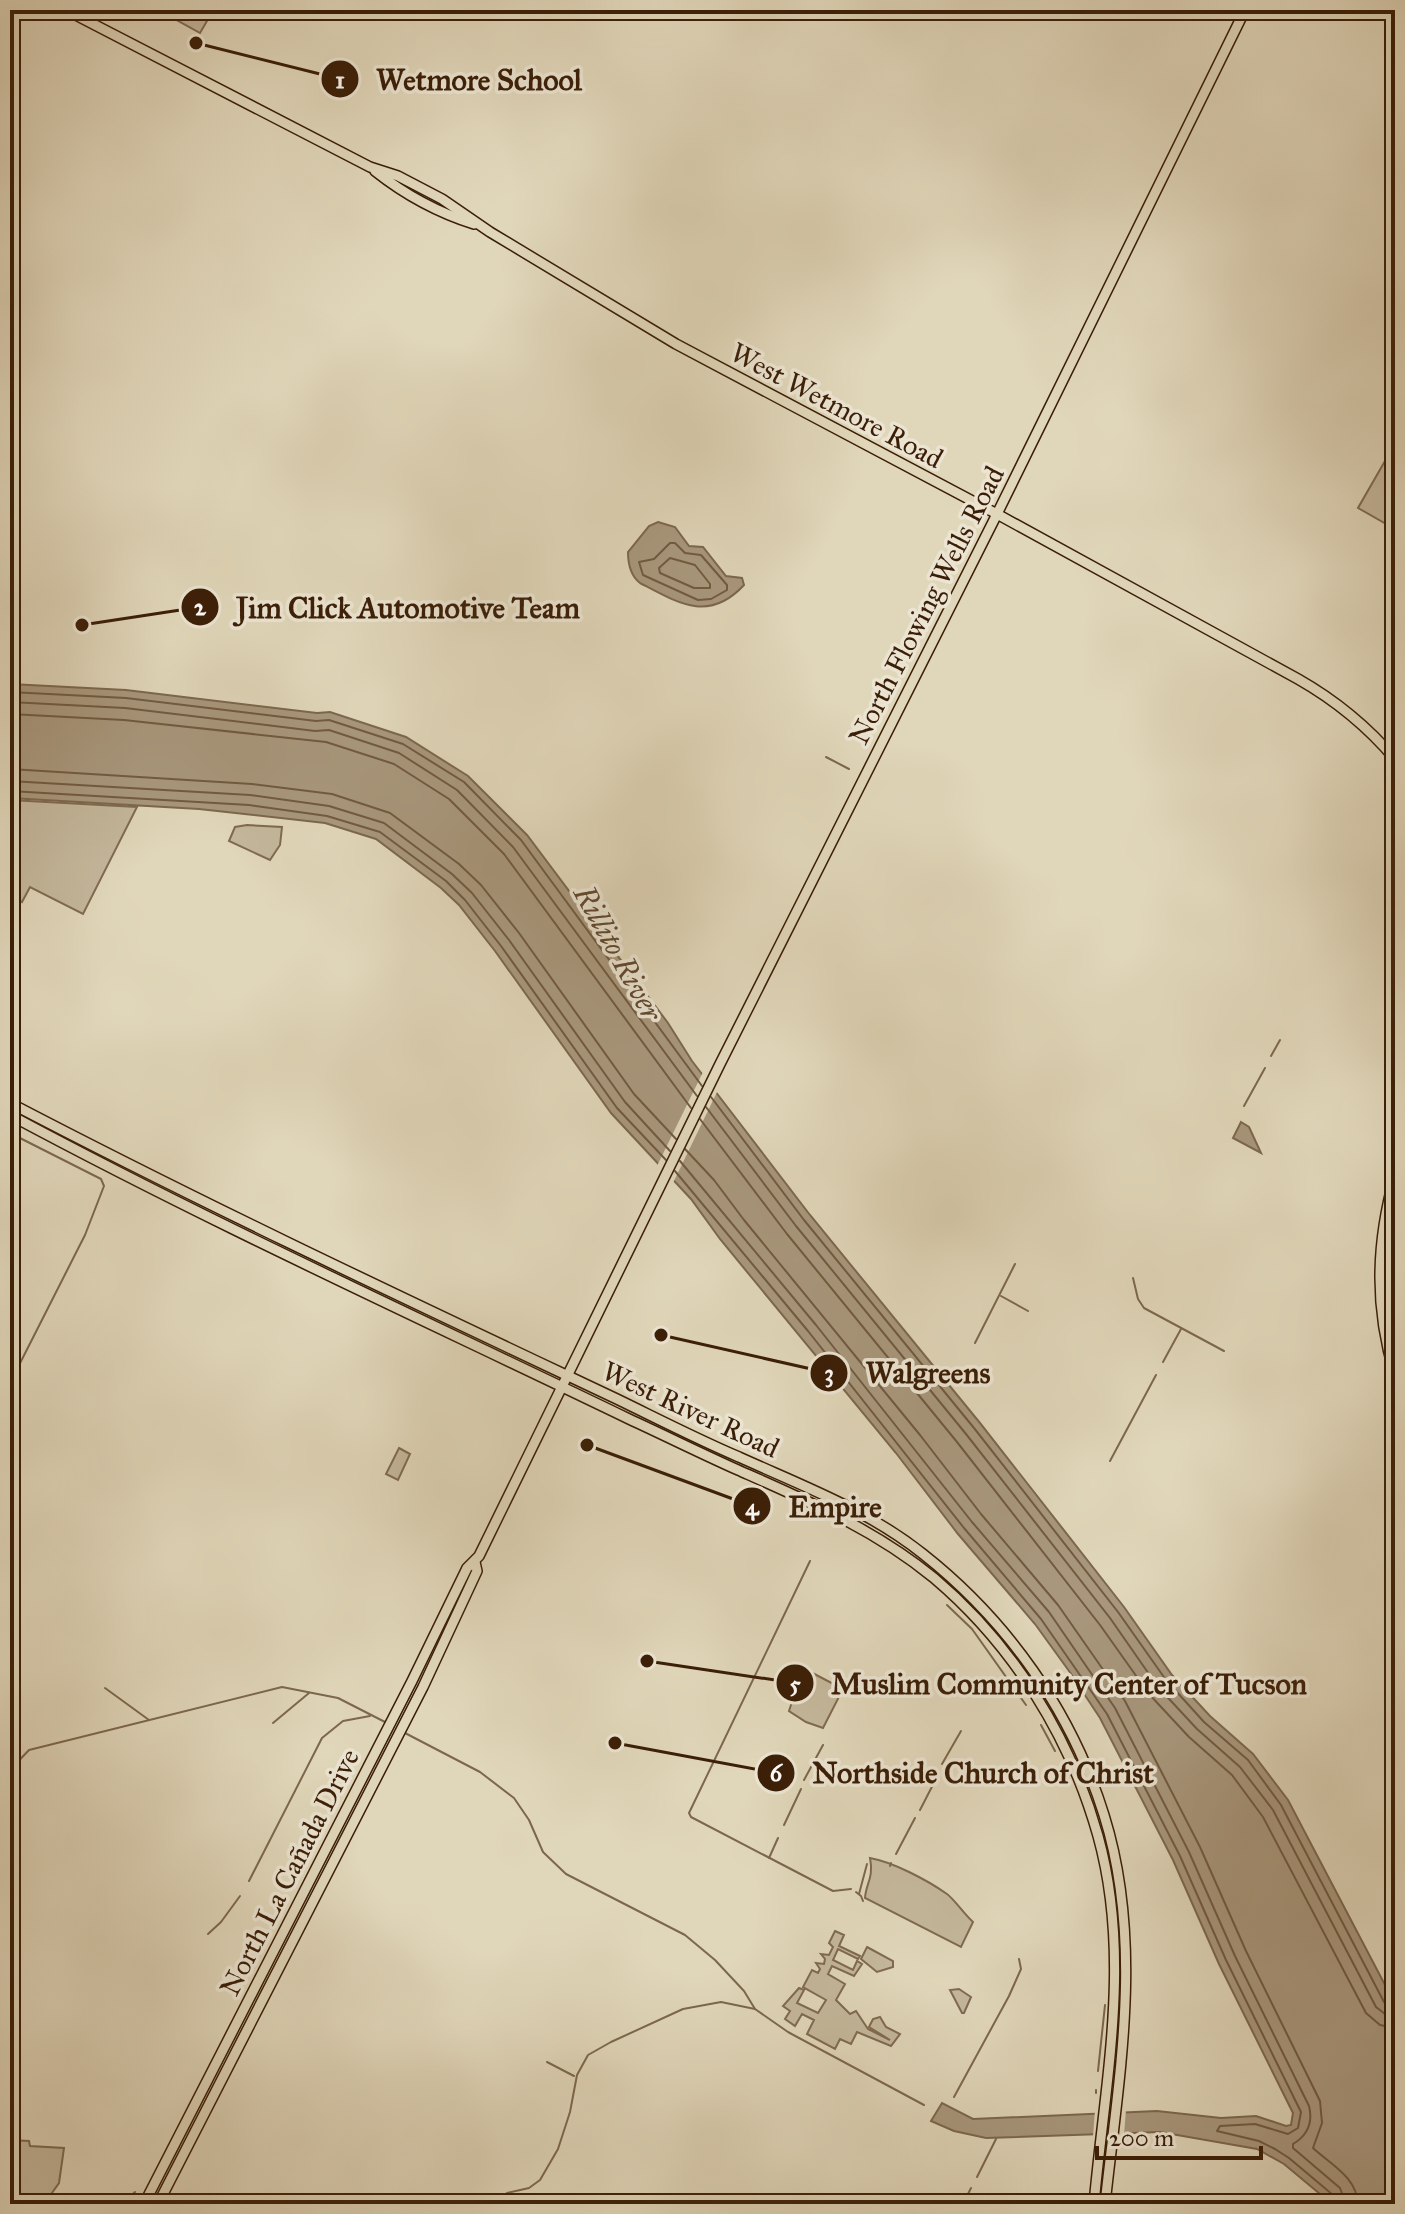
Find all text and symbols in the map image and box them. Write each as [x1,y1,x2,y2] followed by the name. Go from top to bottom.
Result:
[320,52,598,106] callout: Wetmore School
[376,62,583,98] text: Wetmore School
[335,65,345,95] text: 1
[725,335,949,476] street label: West Wetmore Road
[841,460,1012,750] street label: North Flowing Wells Road
[180,580,596,634] callout: Jim Click Automotive Team
[232,590,581,627] text: Jim Click Automotive Team
[194,592,207,622] text: 2
[566,878,671,1028] water label: Rillito River
[809,1346,1006,1400] callout: Walgreens
[597,1353,785,1466] street label: West River Road
[865,1355,991,1391] text: Walgreens
[824,1358,834,1388] text: 3
[732,1479,898,1533] callout: Empire
[788,1489,882,1525] text: Empire
[745,1492,760,1522] text: 4
[775,1656,1323,1710] callout: Muslim Community Center of Tucson
[831,1666,1308,1702] text: Muslim Community Center of Tucson
[789,1669,801,1699] text: 5
[212,1743,367,2002] street label: North La Cañada Drive
[756,1746,1170,1800] callout: Northside Church of Christ
[812,1755,1154,1791] text: Northside Church of Christ
[770,1758,784,1788] text: 6
[1097,2110,1261,2160] scale bar
[1109,2123,1174,2153] text: 200 m

